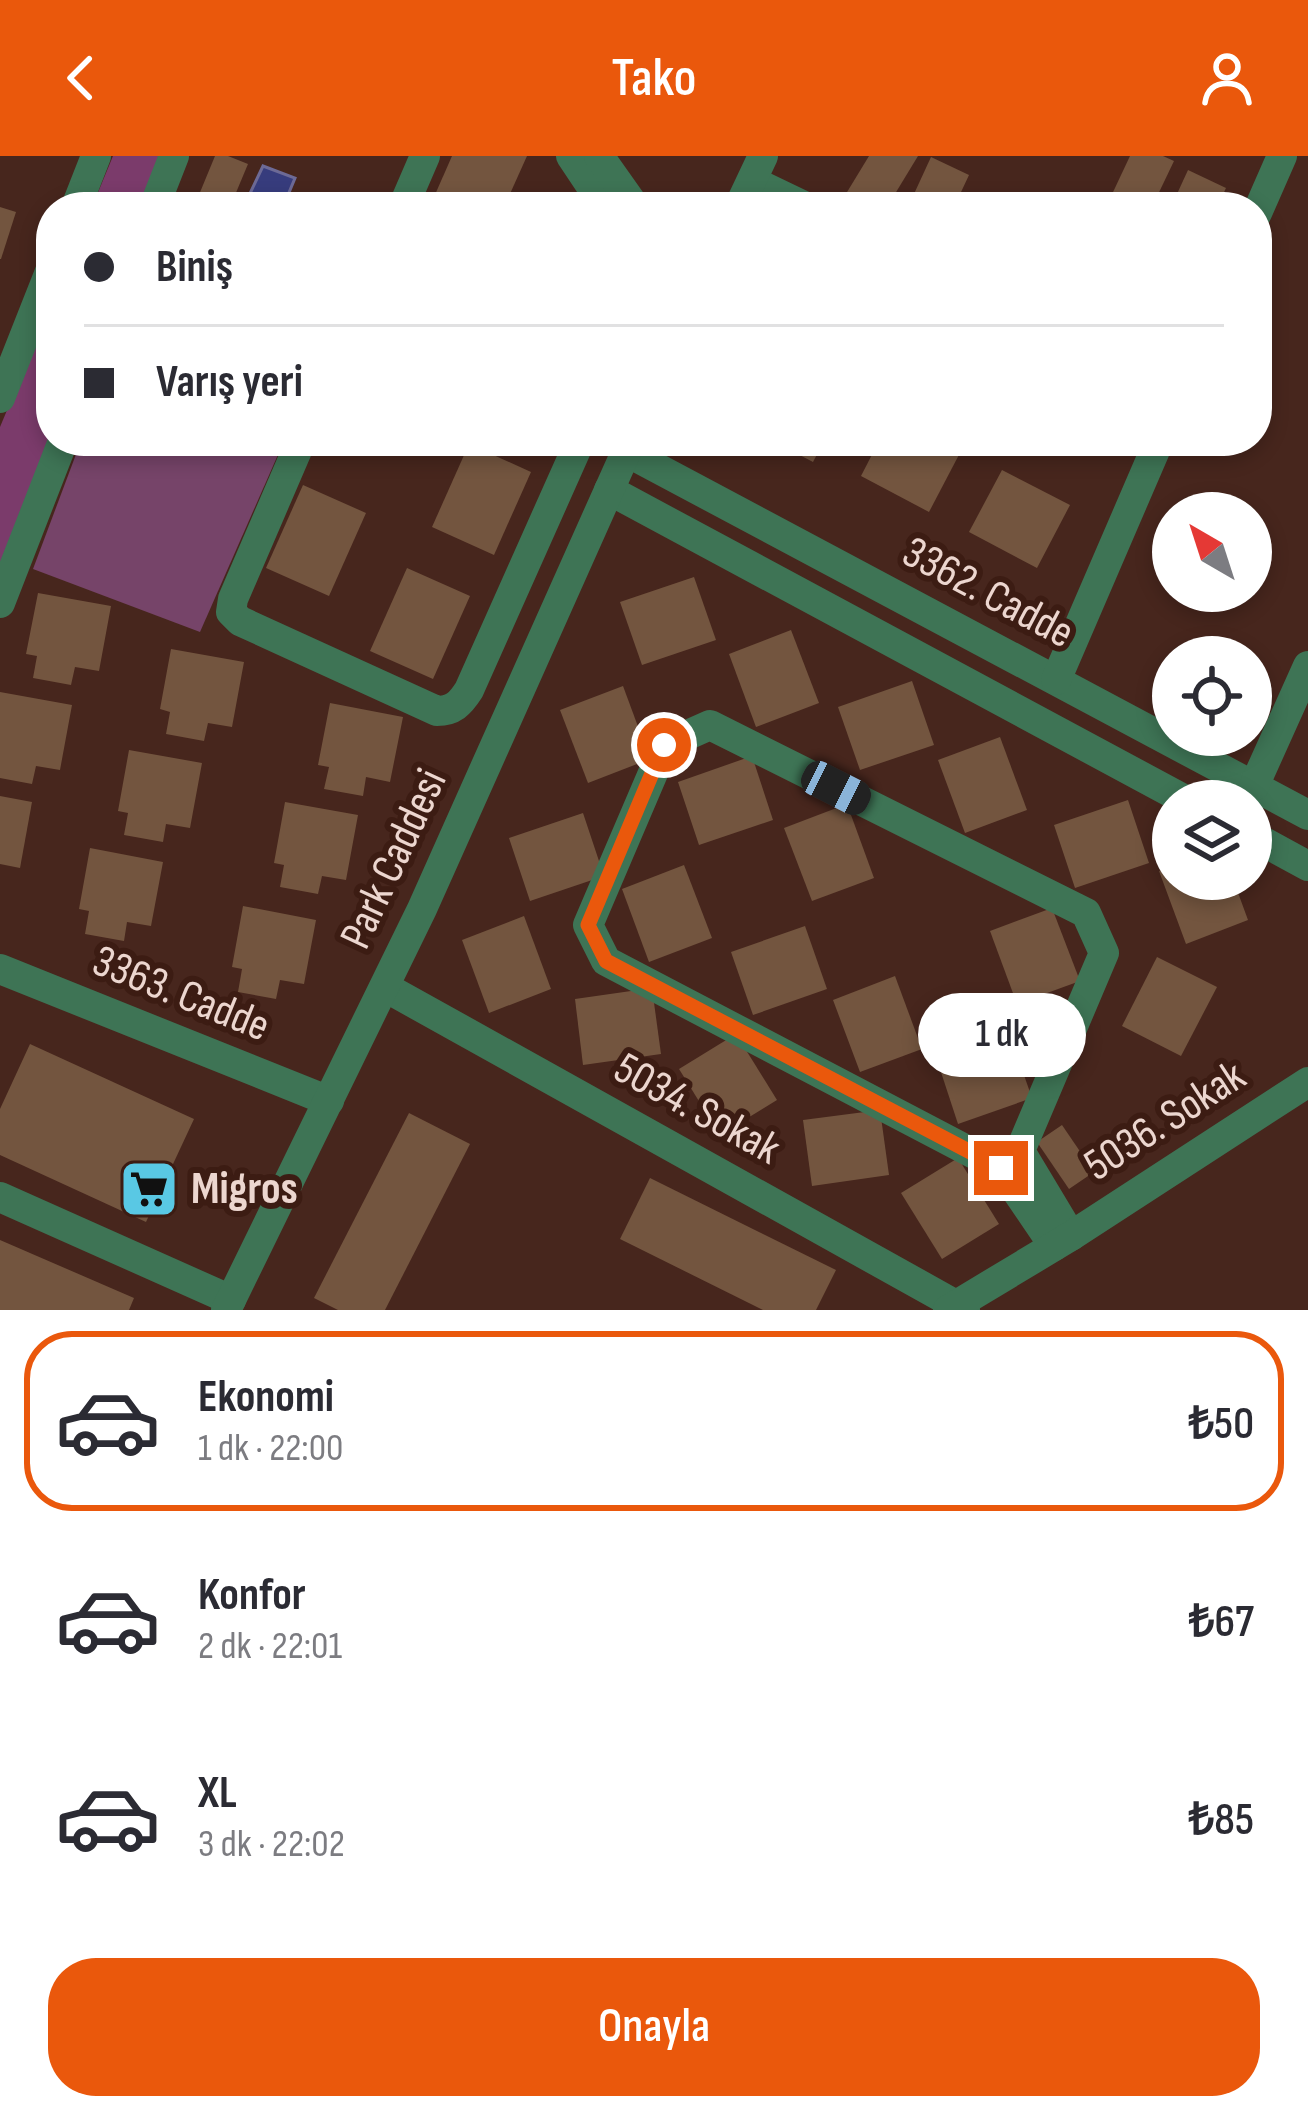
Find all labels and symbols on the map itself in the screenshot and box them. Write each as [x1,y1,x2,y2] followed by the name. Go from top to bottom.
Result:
[1152,492,1272,612] north arrow
[893,525,1083,661] street label: 3362. Cadde
[637,718,691,772] route start
[796,756,876,820] car
[329,761,459,957] street label: Park Caddesi
[85,934,277,1054] street label: 3363. Cadde
[917,994,1085,1078] callout: 1 dk
[604,1041,790,1177] street label: 5034. Sokak
[1074,1049,1256,1193] street label: 5036. Sokak
[974,1141,1028,1195] route end
[118,1158,180,1220] supermarket icon: Migros
[191,1162,298,1217] place label: Migros

